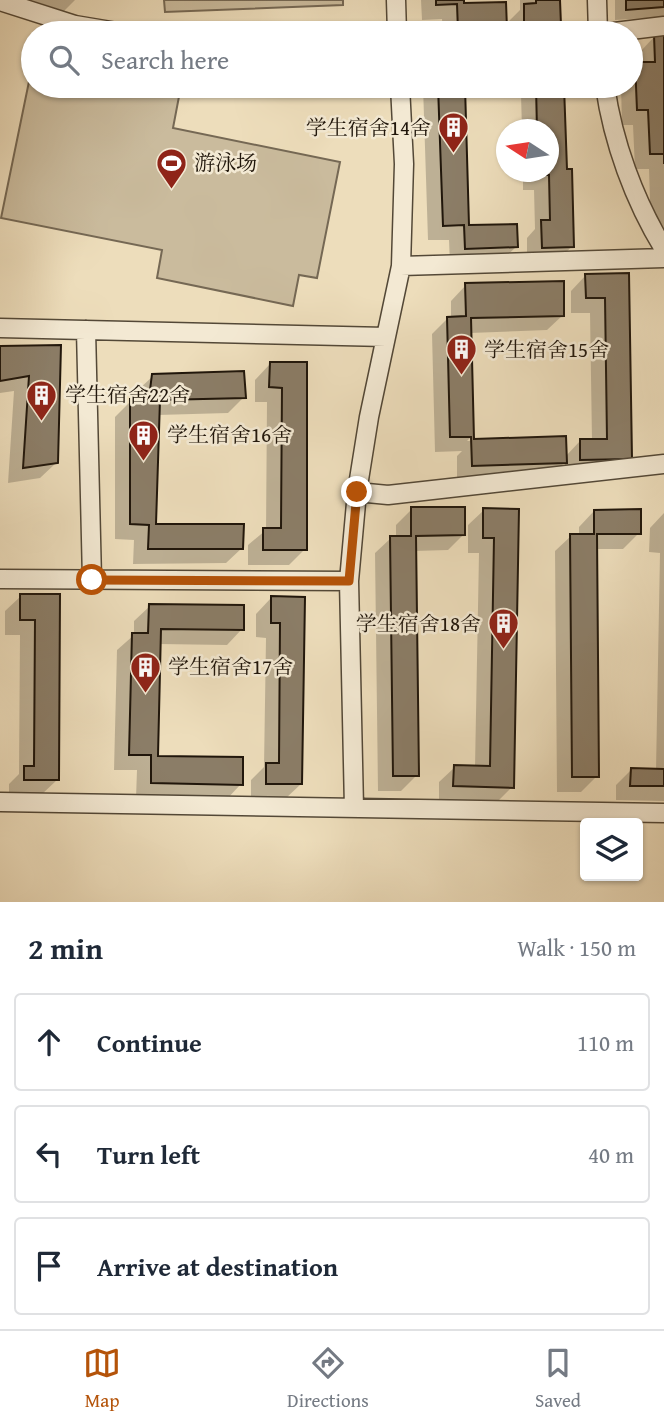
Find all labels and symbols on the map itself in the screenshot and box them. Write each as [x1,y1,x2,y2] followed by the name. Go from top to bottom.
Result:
[437,111,471,155] building icon: 学生宿舍14舍
[306,112,431,143] place label: 学生宿舍14舍
[496,119,559,182] north arrow
[154,146,188,190] sports icon: 游泳场
[194,147,257,178] place label: 游泳场
[444,333,478,377] building icon: 学生宿舍15舍
[484,334,609,365] place label: 学生宿舍15舍
[25,378,59,422] building icon: 学生宿舍22舍
[65,379,190,410] place label: 学生宿舍22舍
[127,418,161,462] building icon: 学生宿舍16舍
[167,419,292,450] place label: 学生宿舍16舍
[341,476,372,507] route end
[76,564,107,595] route start
[487,607,521,651] building icon: 学生宿舍18舍
[356,608,481,639] place label: 学生宿舍18舍
[128,650,162,694] building icon: 学生宿舍17舍
[168,651,293,682] place label: 学生宿舍17舍

